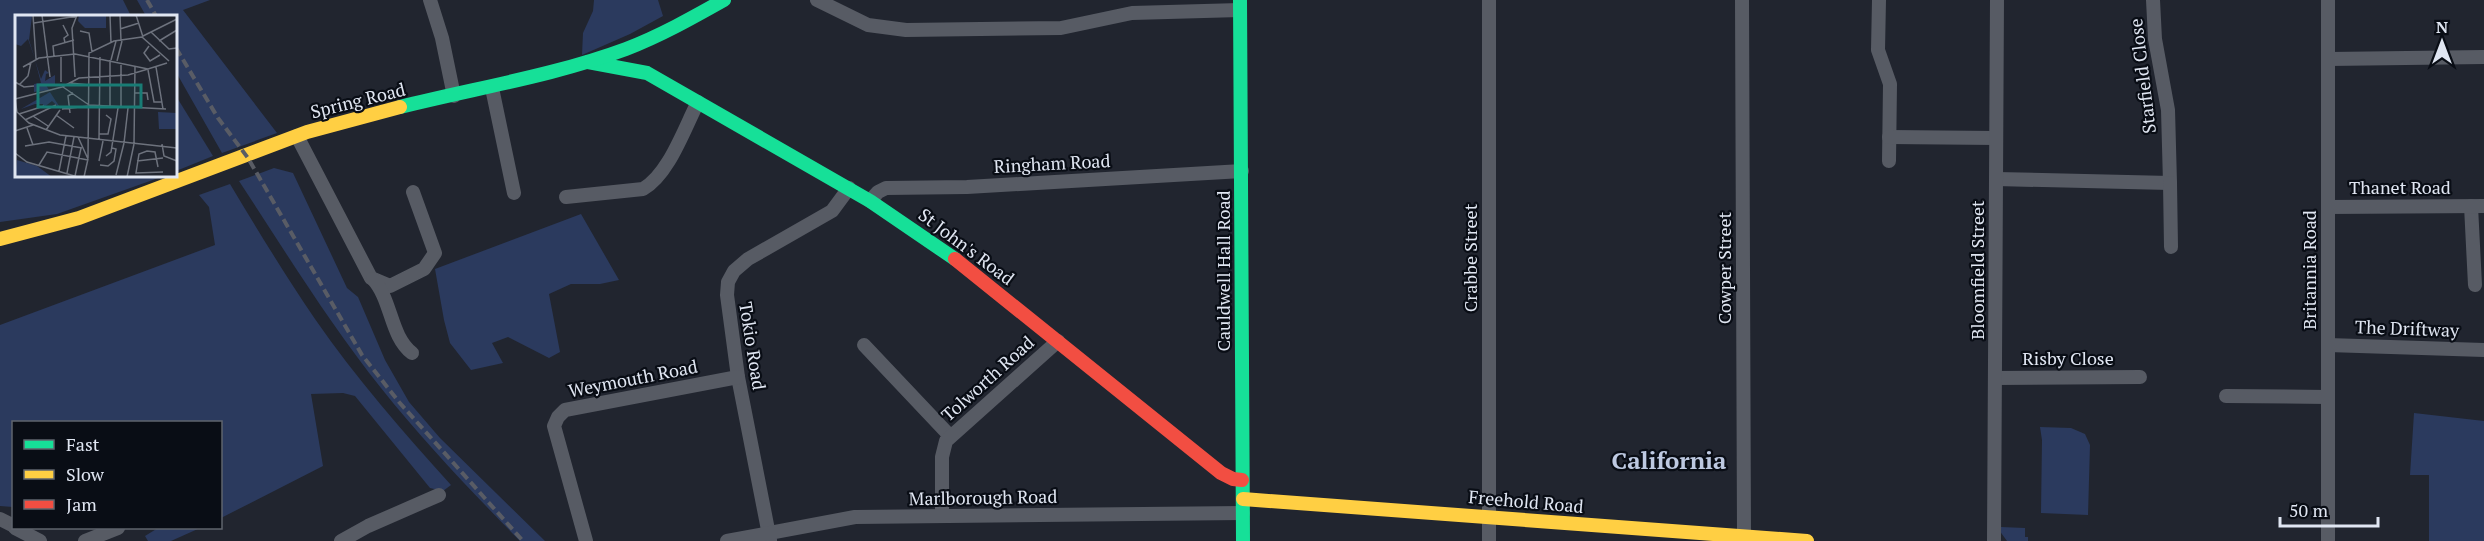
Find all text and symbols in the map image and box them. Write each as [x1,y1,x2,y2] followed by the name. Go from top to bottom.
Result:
[2412,12,2472,72] north arrow
[15,15,177,177] inset map
[2436,16,2448,38] text: N
[2123,17,2161,135] street label: Starfield Close
[308,77,408,123] street label: Spring Road
[993,148,1111,178] street label: Ringham Road
[2349,175,2451,199] street label: Thanet Road
[1211,190,1235,352] street label: Cauldwell Hall Road
[1965,200,1989,340] street label: Bloomfield Street
[914,202,1019,290] street label: St John's Road
[1458,203,1482,312] street label: Crabbe Street
[2297,210,2321,330] street label: Britannia Road
[1712,211,1736,324] street label: Cowper Street
[734,300,772,392] street label: Tokio Road
[2355,314,2460,342] street label: The Driftway
[936,330,1039,426] street label: Tolworth Road
[2022,346,2114,370] street label: Risby Close
[566,354,699,402] street label: Weymouth Road
[12,421,222,529] legend
[66,432,100,456] text: Fast
[1612,444,1727,476] district label: California
[66,462,105,486] text: Slow
[909,484,1057,510] street label: Marlborough Road
[1468,484,1585,518] street label: Freehold Road
[2280,490,2378,528] scale bar
[66,492,97,516] text: Jam
[2289,498,2329,522] text: 50 m

